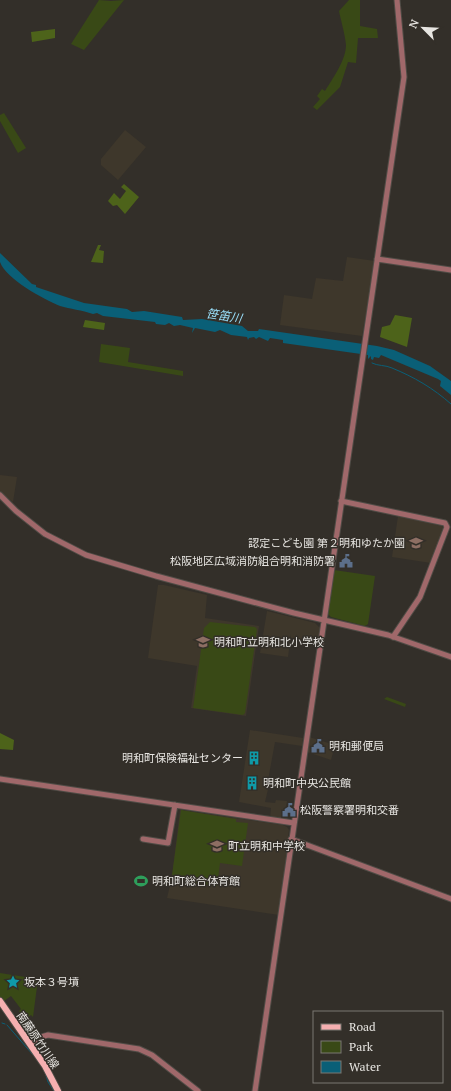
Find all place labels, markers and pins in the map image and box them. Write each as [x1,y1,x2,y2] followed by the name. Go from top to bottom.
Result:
[408,535,424,551] school or university icon: 認定こども園 第２明和ゆたか園
[248,536,405,550] place label: 認定こども園 第２明和ゆたか園
[338,553,354,569] public building icon: 松阪地区広域消防組合明和消防署
[170,554,335,568] place label: 松阪地区広域消防組合明和消防署
[195,634,211,650] school or university icon: 明和町立明和北小学校
[214,635,324,649] place label: 明和町立明和北小学校
[310,738,326,754] public building icon: 明和郵便局
[329,739,384,753] place label: 明和郵便局
[246,750,262,766] building icon: 明和町保険福祉センター
[122,751,243,765] place label: 明和町保険福祉センター
[244,775,260,791] building icon: 明和町中央公民館
[263,776,351,790] place label: 明和町中央公民館
[281,802,297,818] public building icon: 松阪警察署明和交番
[300,803,399,817] place label: 松阪警察署明和交番
[209,838,225,854] school or university icon: 町立明和中学校
[228,839,305,853] place label: 町立明和中学校
[133,873,149,889] sports icon: 明和町総合体育館
[152,874,240,888] place label: 明和町総合体育館
[5,974,21,990] place icon: 坂本３号墳
[24,975,79,989] place label: 坂本３号墳

